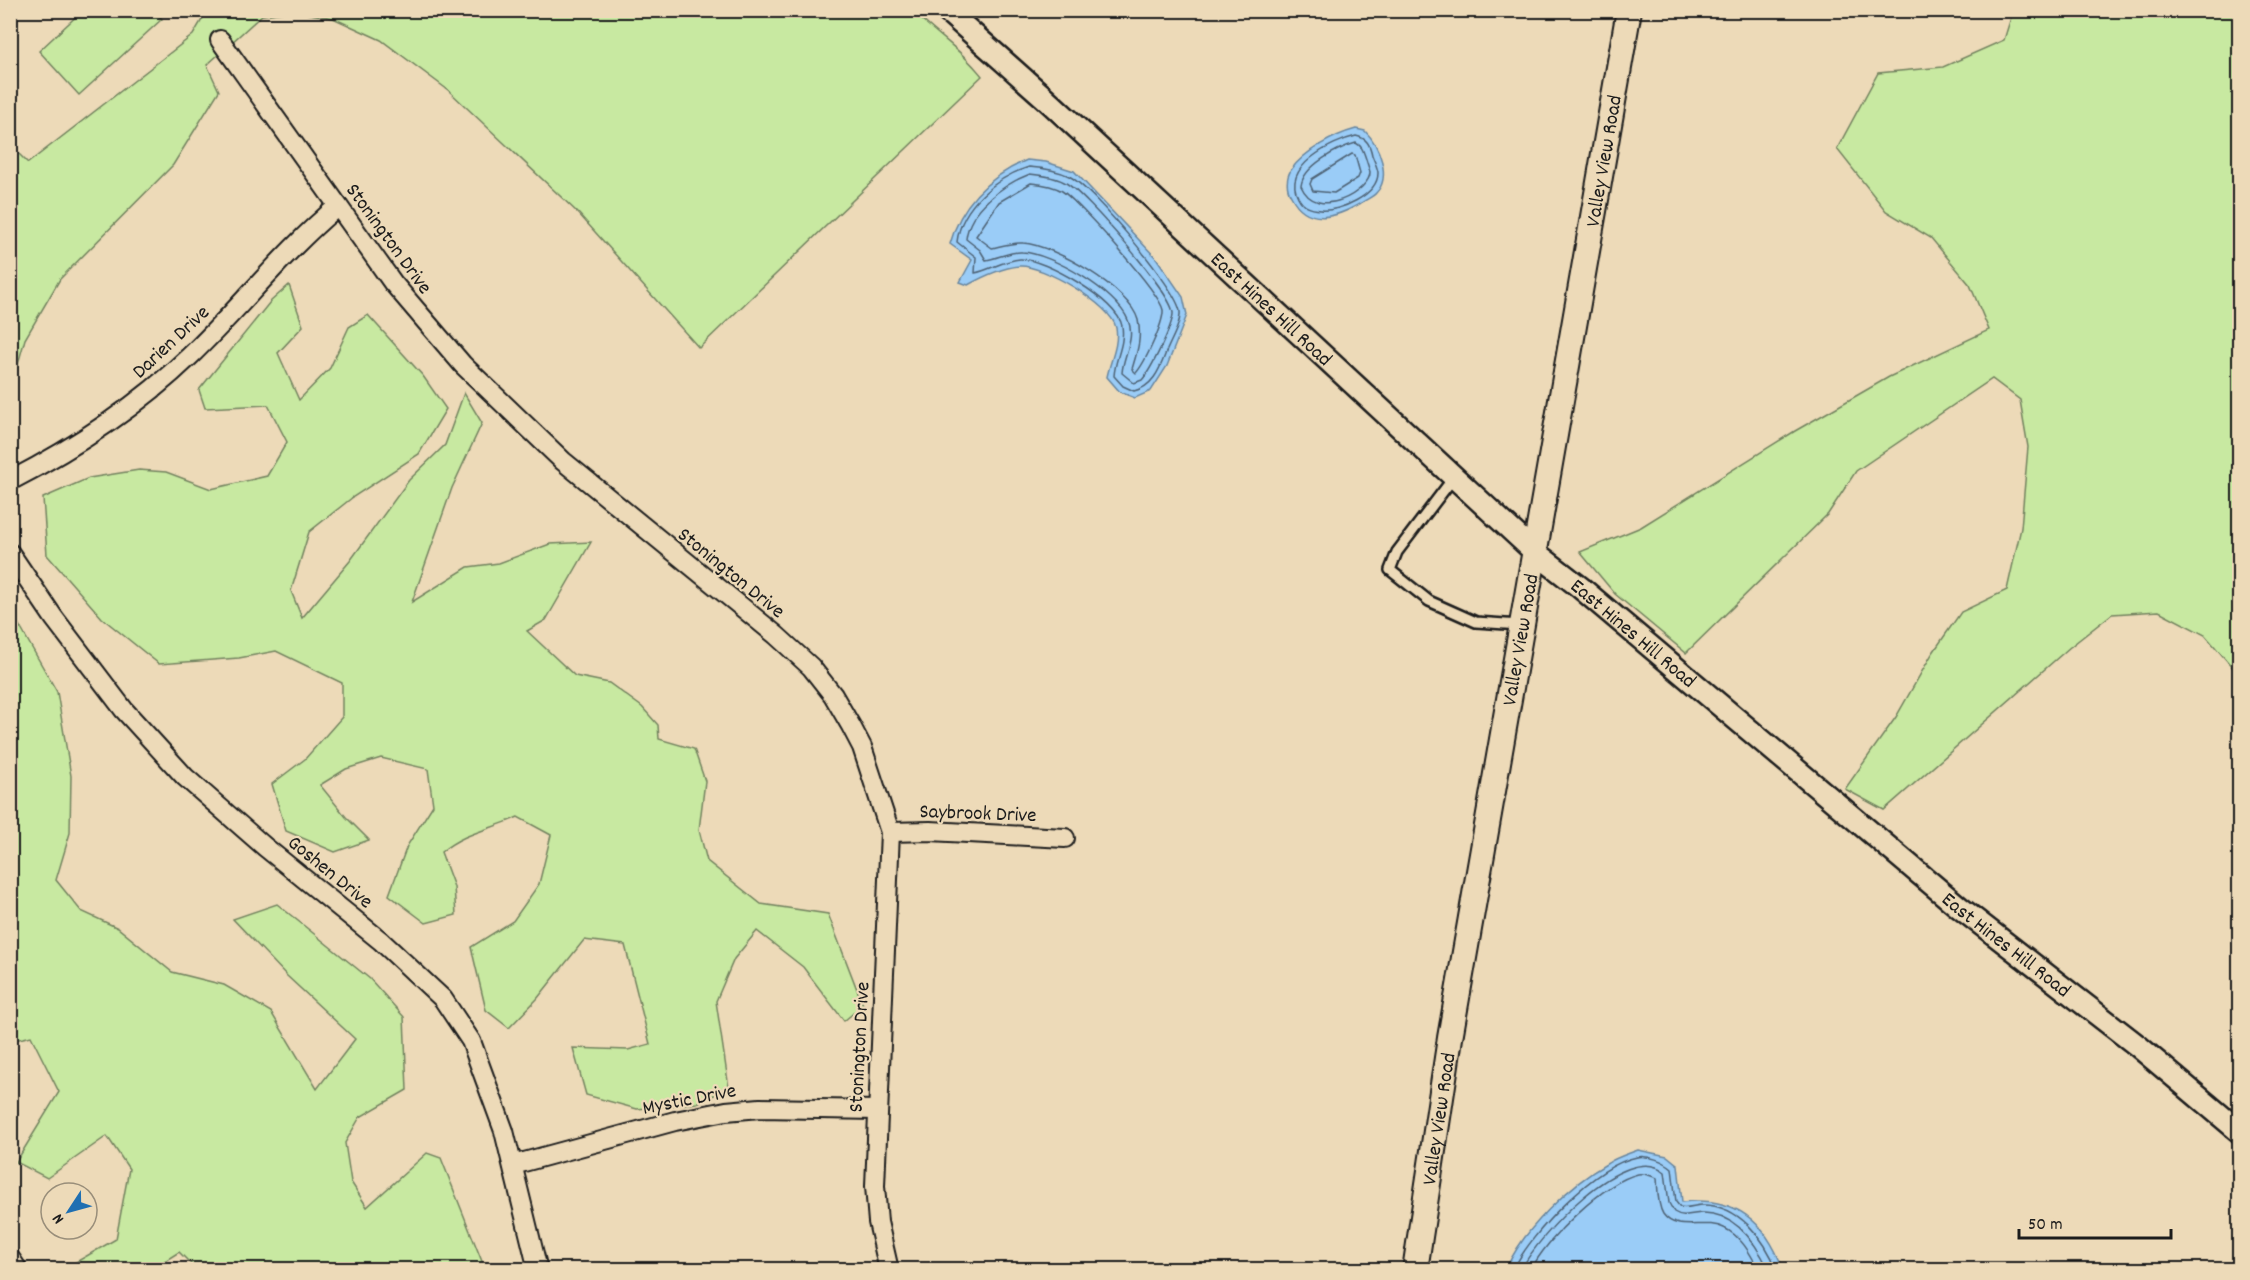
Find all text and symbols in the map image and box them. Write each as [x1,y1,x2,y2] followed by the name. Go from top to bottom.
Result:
[1579,93,1632,230] street label: Valley View Road
[337,178,438,302] street label: Stonington Drive
[1202,246,1338,375] street label: East Hines Hill Road
[127,299,218,387] street label: Darien Drive
[670,521,790,627] street label: Stonington Drive
[1496,572,1549,708] street label: Valley View Road
[1563,573,1701,697] street label: East Hines Hill Road
[919,798,1037,832] street label: Saybrook Drive
[280,829,378,917] street label: Goshen Drive
[1934,886,2076,1006] street label: East Hines Hill Road
[843,981,879,1113] street label: Stonington Drive
[1416,1051,1466,1187] street label: Valley View Road
[640,1077,739,1125] street label: Mystic Drive
[39,1181,99,1241] north arrow
[2019,1202,2170,1240] scale bar
[47,1208,71,1228] text: N
[2028,1213,2063,1238] text: 50 m

